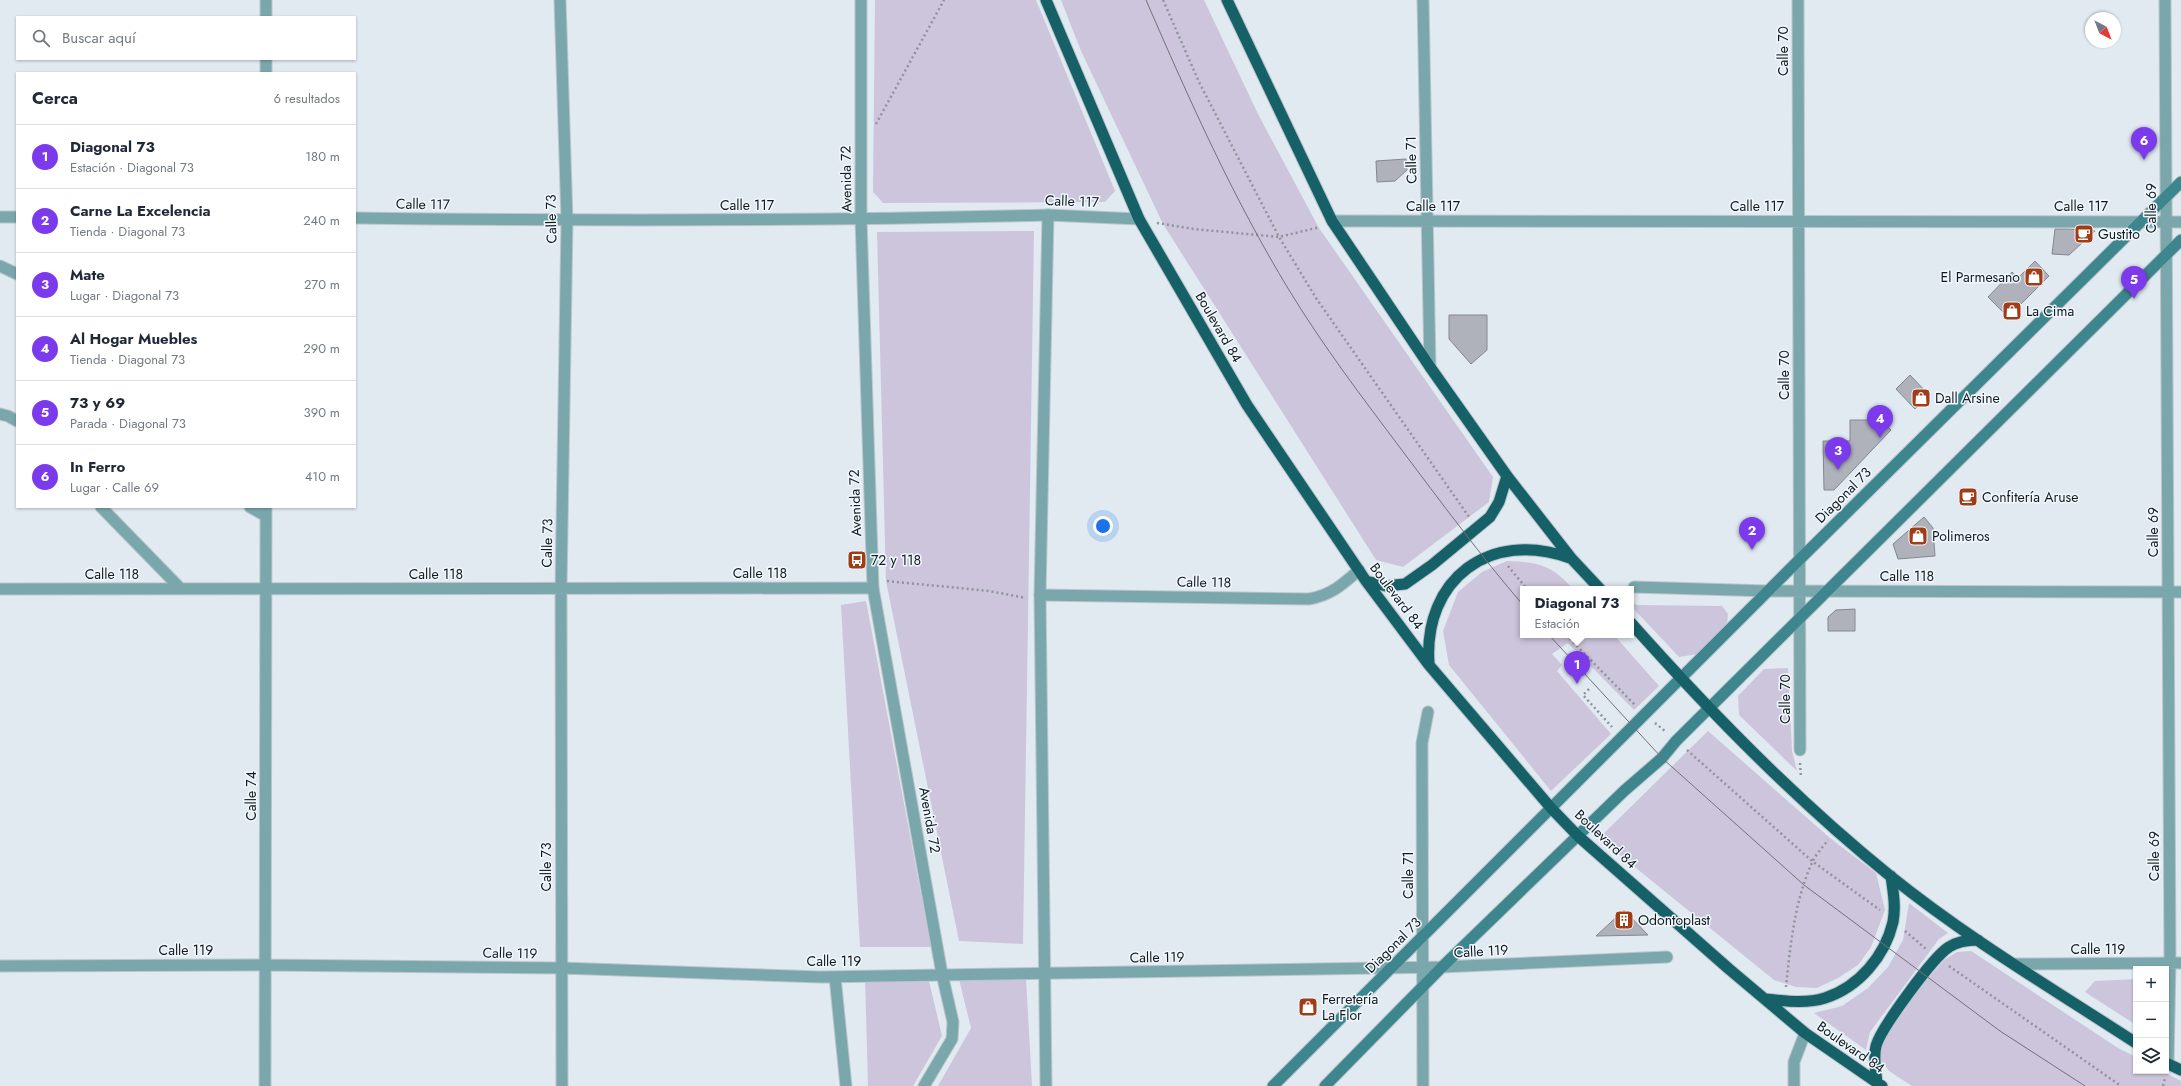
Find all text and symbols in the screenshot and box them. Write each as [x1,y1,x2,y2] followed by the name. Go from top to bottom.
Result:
[2085,12,2121,48] north arrow
[16,16,356,60] search box
[1773,26,1793,76] street label: Calle 70
[30,27,52,49] icon: search
[62,27,136,49] text: Buscar aquí
[32,86,78,110] text: Cerca
[273,89,340,108] text: 6 resultados
[2131,127,2157,160] pin: 6
[70,136,155,158] text: Diagonal 73
[1401,136,1421,184] street label: Calle 71
[835,145,857,213] street label: Avenida 72
[42,147,48,166] text: 1
[305,147,340,166] text: 180 m
[70,158,194,177] text: Estación · Diagonal 73
[2141,183,2161,233] street label: Calle 69
[1045,190,1100,212] street label: Calle 117
[396,194,451,214] street label: Calle 117
[541,194,561,244] street label: Calle 73
[720,195,775,215] street label: Calle 117
[1406,196,1461,216] street label: Calle 117
[1730,196,1785,216] street label: Calle 117
[2054,196,2109,216] street label: Calle 117
[70,200,211,222] text: Carne La Excelencia
[41,211,49,230] text: 2
[303,211,340,230] text: 240 m
[70,222,185,241] text: Tienda · Diagonal 73
[2073,223,2095,245] cafe icon: Gustito
[2098,224,2140,244] place label: Gustito
[70,264,105,286] text: Mate
[2023,266,2045,288] shop icon: El Parmesano
[2121,266,2147,299] pin: 5
[1941,267,2020,287] place label: El Parmesano
[41,275,49,294] text: 3
[304,275,340,294] text: 270 m
[70,286,179,305] text: Lugar · Diagonal 73
[1191,288,1247,366] street label: Boulevard 84
[2001,300,2023,322] shop icon: La Cima
[2026,301,2074,321] place label: La Cima
[70,328,197,350] text: Al Hogar Muebles
[40,339,50,358] text: 4
[303,339,340,358] text: 290 m
[70,350,185,369] text: Tienda · Diagonal 73
[1774,350,1794,400] street label: Calle 70
[1910,387,1932,409] shop icon: Dall Arsine
[1935,388,2000,408] place label: Dall Arsine
[70,392,125,414] text: 73 y 69
[41,403,49,422] text: 5
[304,403,340,422] text: 390 m
[1867,405,1893,438] pin: 4
[70,414,186,433] text: Parada · Diagonal 73
[1825,437,1851,470] pin: 3
[70,456,125,478] text: In Ferro
[1810,462,1876,528] street label: Diagonal 73
[41,467,49,486] text: 6
[305,467,340,486] text: 410 m
[844,469,866,537] street label: Avenida 72
[70,478,159,497] text: Lugar · Calle 69
[1957,486,1979,508] cafe icon: Confitería Aruse
[1982,487,2078,507] place label: Confitería Aruse
[2143,507,2163,557] street label: Calle 69
[1093,516,1113,536] your location
[1739,517,1765,550] pin: 2
[537,518,557,568] street label: Calle 73
[1907,525,1929,547] shop icon: Polimeros
[1932,526,1990,546] place label: Polimeros
[846,549,868,571] bus stop icon: 72 y 118
[871,550,921,570] place label: 72 y 118
[1365,559,1429,633] street label: Boulevard 84
[733,563,787,583] street label: Calle 118
[85,564,139,584] street label: Calle 118
[409,564,463,584] street label: Calle 118
[1880,566,1934,586] street label: Calle 118
[1177,572,1231,592] street label: Calle 118
[1520,586,1634,638] popup
[1535,592,1619,614] text: Diagonal 73
[1535,614,1580,633] text: Estación
[1564,651,1590,684] pin: 1
[1775,674,1795,724] street label: Calle 70
[241,771,261,821] street label: Calle 74
[914,785,946,855] street label: Avenida 72
[1570,805,1642,873] street label: Boulevard 84
[2144,831,2164,881] street label: Calle 69
[536,842,556,892] street label: Calle 73
[1398,851,1418,899] street label: Calle 71
[1613,909,1635,931] building icon: Odontoplast
[1638,910,1711,930] place label: Odontoplast
[1360,912,1426,978] street label: Diagonal 73
[2071,939,2125,959] street label: Calle 119
[159,940,213,960] street label: Calle 119
[1453,940,1509,962] street label: Calle 119
[482,943,538,963] street label: Calle 119
[1129,947,1185,967] street label: Calle 119
[807,951,861,971] street label: Calle 119
[2133,966,2169,1074] map controls
[2133,966,2169,1002] button: +
[1322,989,1378,1025] place label: Ferretería La Flor
[1297,996,1319,1018] shop icon: Ferretería La Flor
[2133,1002,2169,1038] button: −
[1813,1016,1889,1078] street label: Boulevard 84
[2133,1038,2169,1074] button: layers

